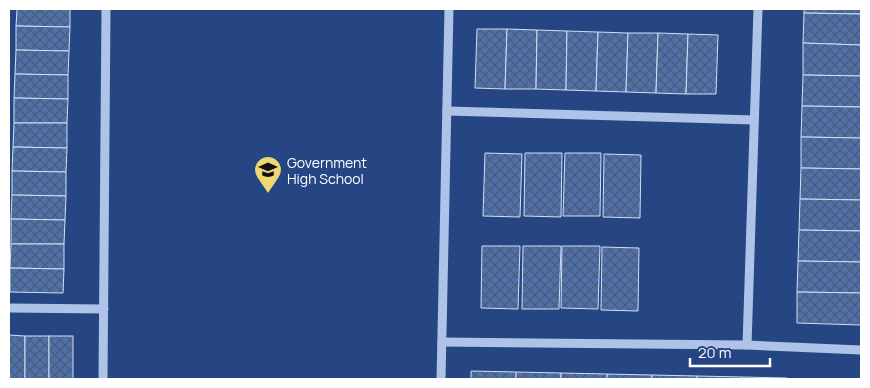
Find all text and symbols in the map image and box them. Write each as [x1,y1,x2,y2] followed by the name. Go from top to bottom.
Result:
[287,153,367,188] place label: Government High School
[253,155,283,194] school or university icon: Government High School
[690,336,770,368] scale bar
[698,342,731,363] text: 20 m

